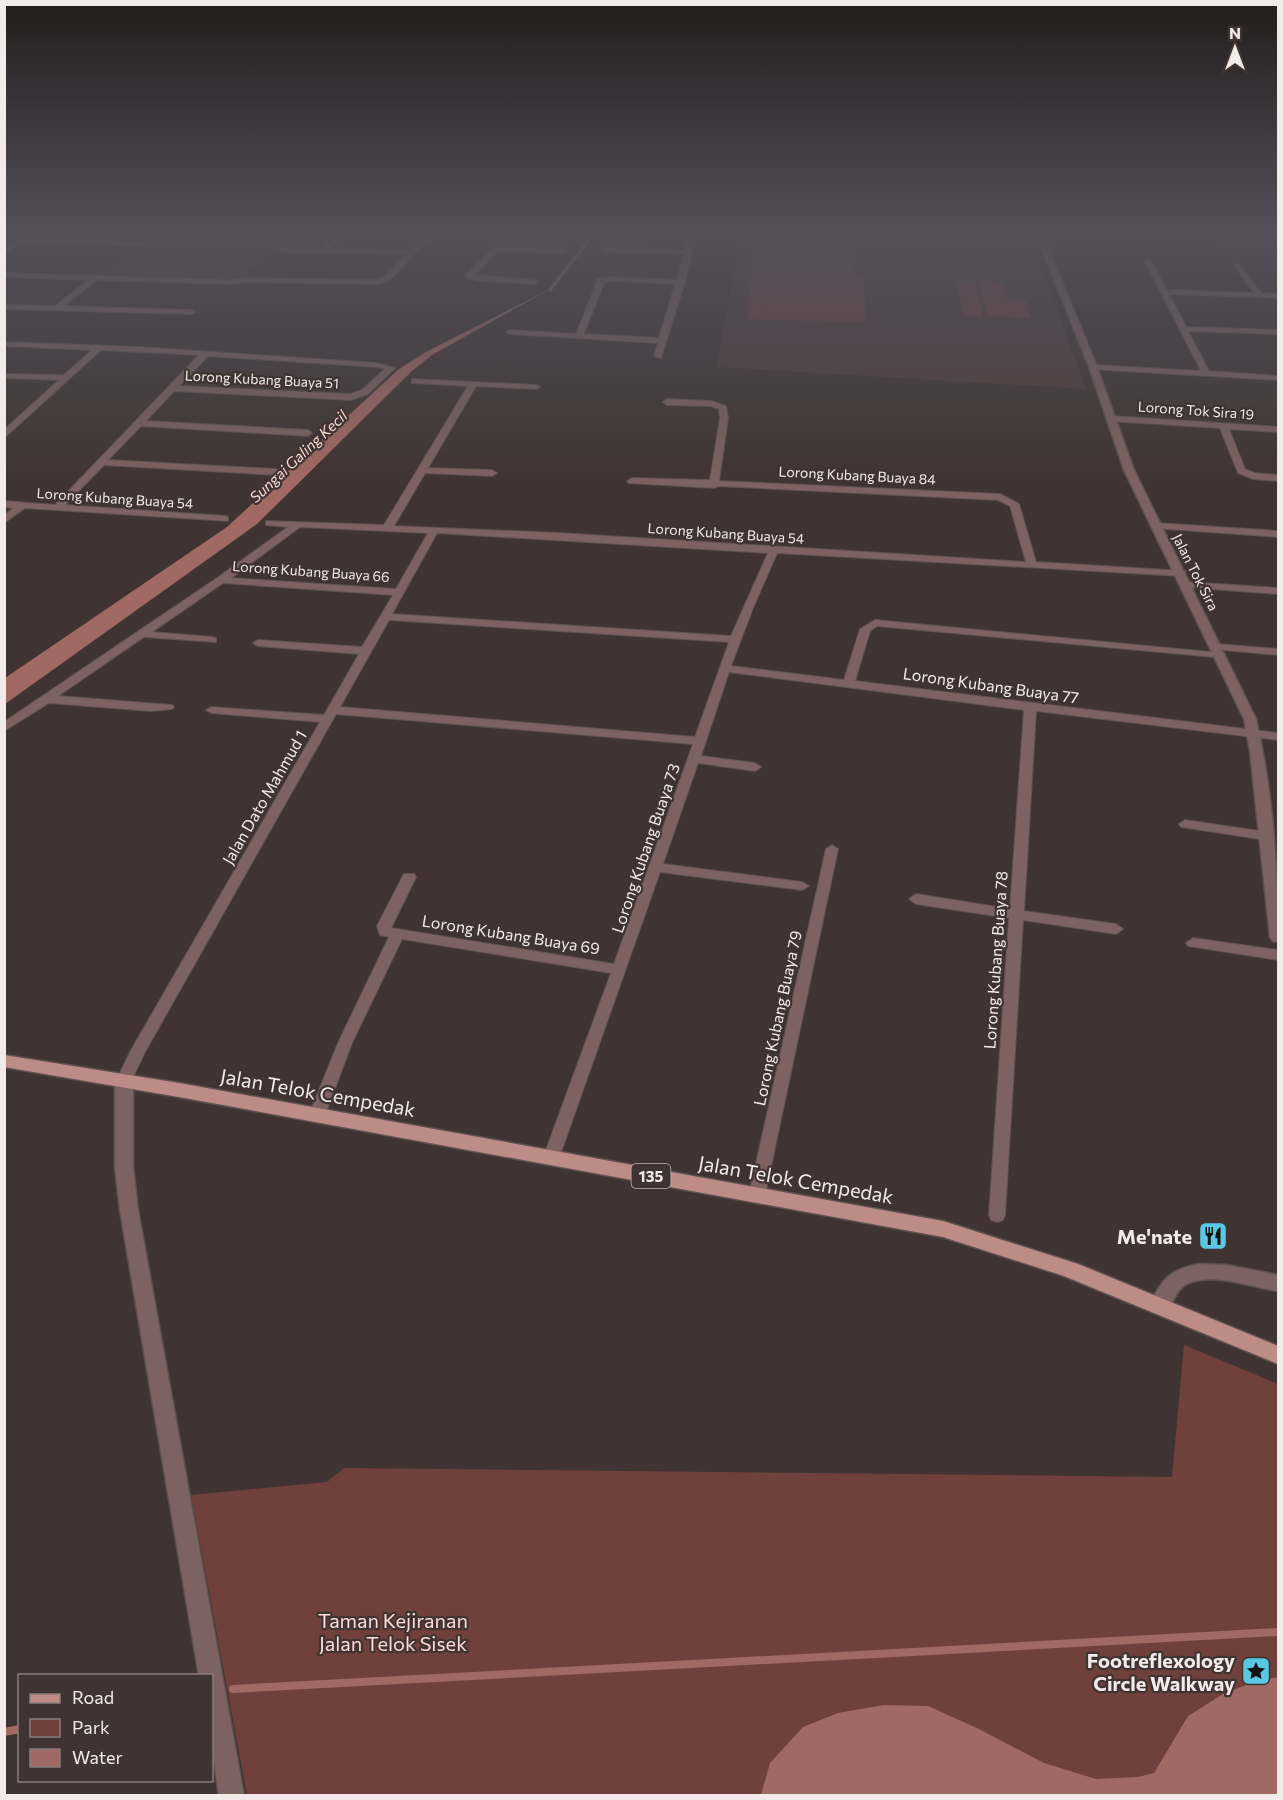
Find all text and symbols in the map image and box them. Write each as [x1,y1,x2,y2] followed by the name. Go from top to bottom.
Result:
[1205,18,1265,78] north arrow
[1229,23,1241,42] text: N
[184,366,340,392] street label: Lorong Kubang Buaya 51
[1137,397,1255,423] street label: Lorong Tok Sira 19
[245,405,351,506] water label: Sungai Galing Kecil
[778,462,937,488] street label: Lorong Kubang Buaya 84
[36,484,194,512] street label: Lorong Kubang Buaya 54
[647,519,805,547] street label: Lorong Kubang Buaya 54
[1169,531,1223,613] street label: Jalan Tok Sira
[232,557,390,585] street label: Lorong Kubang Buaya 66
[902,663,1080,707] street label: Lorong Kubang Buaya 77
[218,727,310,867] street label: Jalan Dato Mahmud 1
[607,761,683,935] street label: Lorong Kubang Buaya 73
[979,870,1011,1050] street label: Lorong Kubang Buaya 78
[421,911,601,957] street label: Lorong Kubang Buaya 69
[749,929,805,1107] street label: Lorong Kubang Buaya 79
[219,1063,418,1121] street label: Jalan Telok Cempedak
[697,1150,896,1208] street label: Jalan Telok Cempedak
[632,1164,670,1188] road number: 135
[1197,1220,1229,1252] restaurant icon: Me'nate
[1117,1224,1192,1248] place label: Me'nate
[318,1608,468,1655] park label: Taman Kejiranan Jalan Telok Sisek
[1087,1648,1235,1695] place label: Footreflexology Circle Walkway
[1240,1655,1272,1687] place icon: Footreflexology Circle Walkway
[18,1674,213,1782] legend
[72,1686,114,1708] text: Road
[72,1716,110,1738] text: Park
[72,1746,123,1768] text: Water

